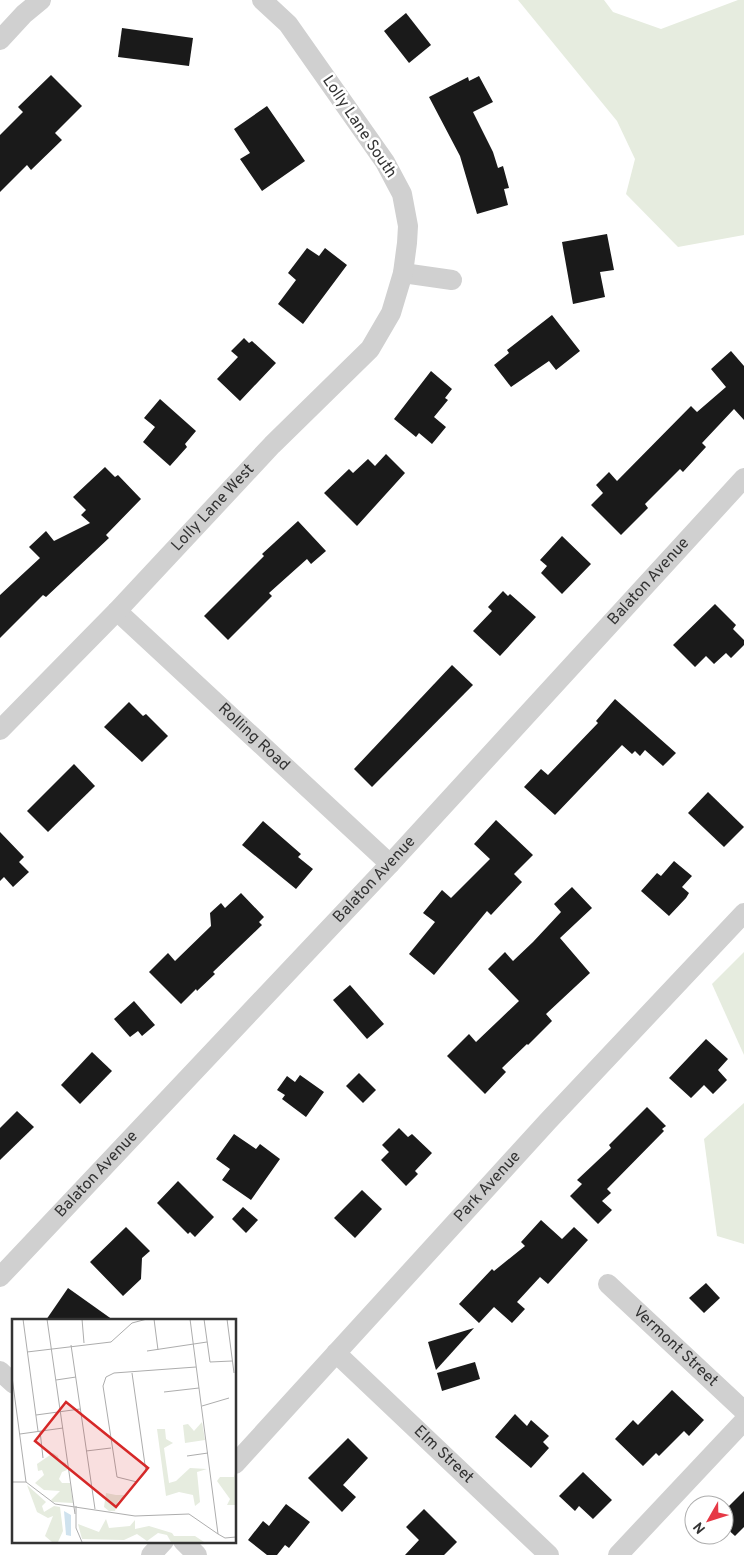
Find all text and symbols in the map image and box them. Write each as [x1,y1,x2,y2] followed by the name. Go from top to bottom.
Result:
[317,72,401,182] street label: Lolly Lane South
[168,460,259,556] street label: Lolly Lane West
[604,534,694,630] street label: Balaton Avenue
[213,699,294,776] street label: Rolling Road
[329,832,420,928] street label: Balaton Avenue
[51,1127,142,1222] street label: Balaton Avenue
[450,1147,525,1227] street label: Park Avenue
[628,1302,722,1391] street label: Vermont Street
[12,1319,236,1542] inset map
[409,1422,478,1488] street label: Elm Street
[684,1495,734,1545] north arrow
[690,1518,710,1536] text: N

